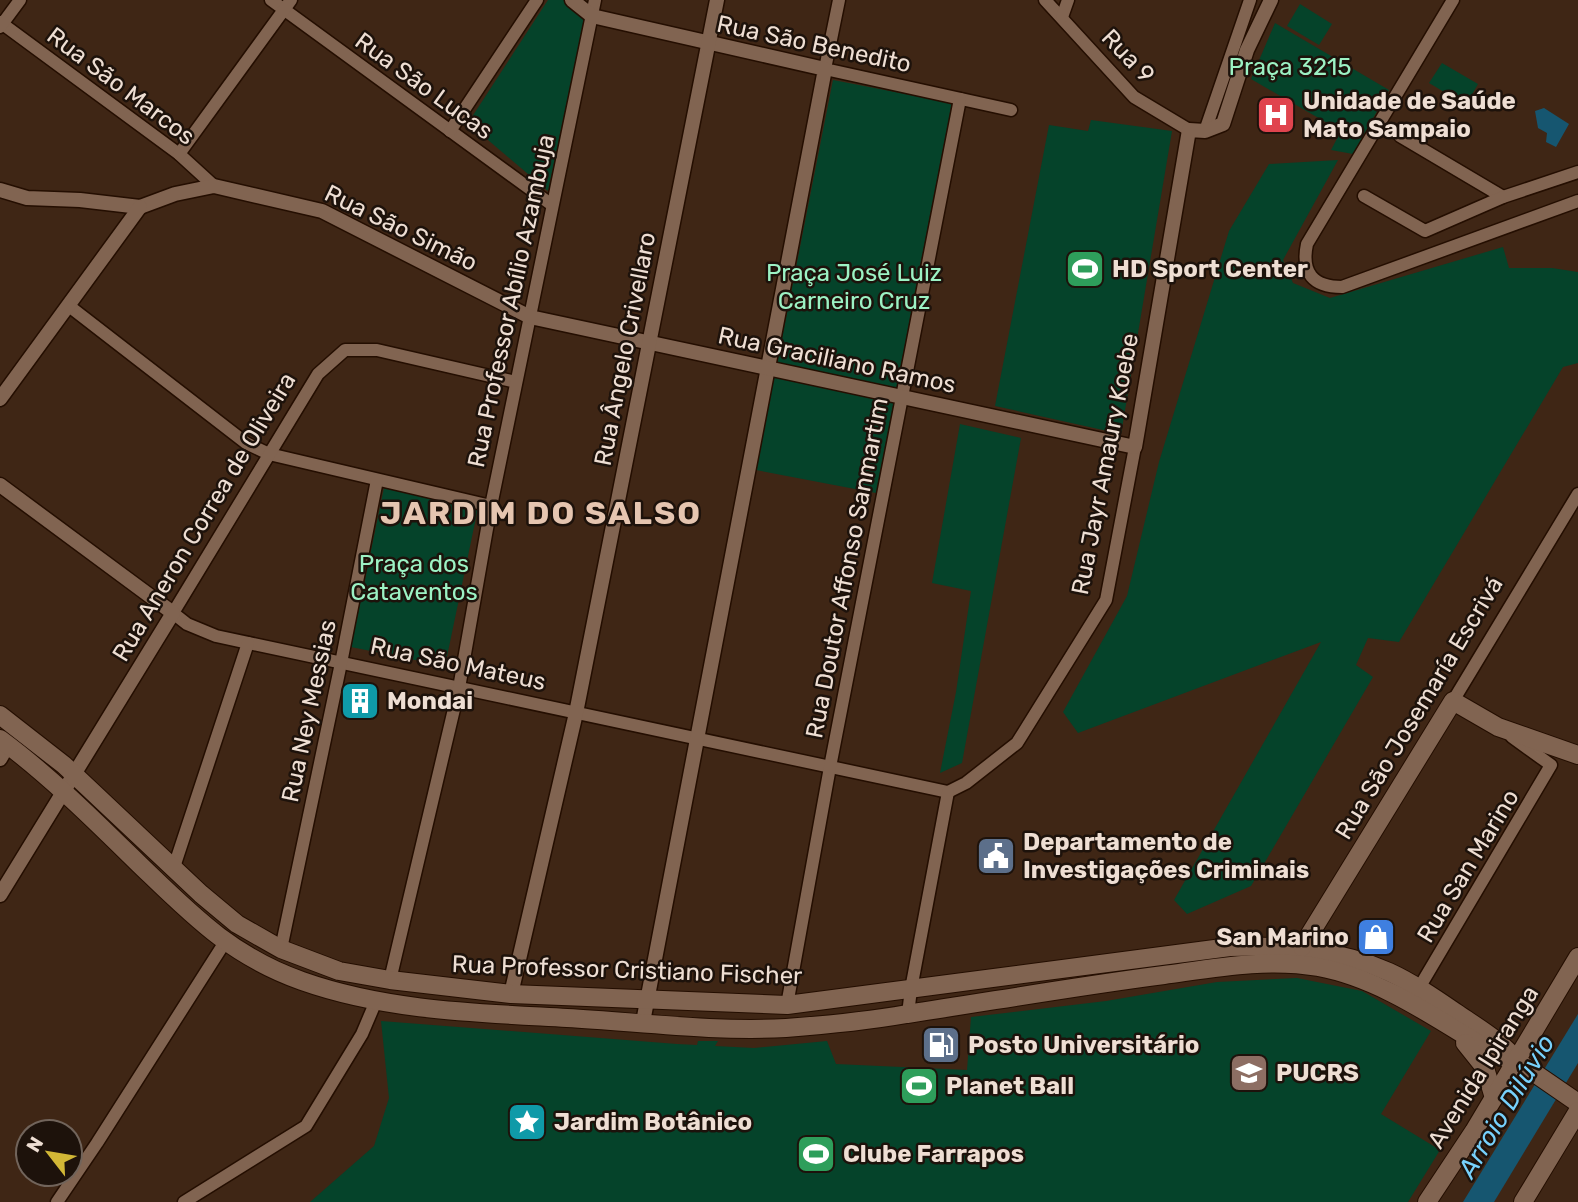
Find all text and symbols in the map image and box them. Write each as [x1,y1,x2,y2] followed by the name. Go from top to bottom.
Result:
[714,10,914,78] street label: Rua São Benedito
[42,21,200,151] street label: Rua São Marcos
[1096,23,1160,89] street label: Rua 9
[350,27,498,145] street label: Rua São Lucas
[1229,53,1352,81] park label: Praça 3215
[1303,87,1516,143] place label: Unidade de Saúde Mato Sampaio
[1255,94,1297,136] hospital icon: Unidade de Saúde Mato Sampaio
[462,132,560,470] street label: Rua Professor Abílio Azambuja
[320,179,482,277] street label: Rua São Simão
[589,230,661,468] street label: Rua Ângelo Crivellaro
[1064,248,1106,290] sports icon: HD Sport Center
[1112,255,1308,283] place label: HD Sport Center
[766,259,942,315] park label: Praça José Luiz Carneiro Cruz
[716,321,958,399] street label: Rua Graciliano Ramos
[1066,331,1144,597] street label: Rua Jayr Amaury Koebe
[107,368,301,666] street label: Rua Aneron Correa de Oliveira
[800,395,894,741] street label: Rua Doutor Affonso Sanmartim
[380,494,702,532] district label: JARDIM DO SALSO
[350,550,478,606] park label: Praça dos Cataventos
[1329,572,1509,844] street label: Rua São Josemaría Escrivá
[276,617,342,805] street label: Rua Ney Messias
[368,632,548,696] street label: Rua São Mateus
[339,680,381,722] building icon: Mondai
[387,687,473,715] place label: Mondai
[1411,784,1525,948] street label: Rua San Marino
[1023,828,1309,884] place label: Departamento de Investigações Criminais
[975,835,1017,877] public building icon: Departamento de Investigações Criminais
[1355,916,1397,958] shop icon: San Marino
[1216,923,1349,951] place label: San Marino
[451,950,803,990] street label: Rua Professor Cristiano Fischer
[1422,981,1544,1153] street label: Avenida Ipiranga
[920,1024,962,1066] fuel station icon: Posto Universitário
[1451,1029,1561,1185] water label: Arroio Dilúvio
[968,1031,1200,1059] place label: Posto Universitário
[1228,1052,1270,1094] school or university icon: PUCRS
[1276,1059,1359,1087] place label: PUCRS
[898,1065,940,1107] sports icon: Planet Ball
[946,1072,1074,1100] place label: Planet Ball
[506,1101,548,1143] place icon: Jardim Botânico
[554,1108,752,1136] place label: Jardim Botânico
[14,1118,84,1188] north arrow
[21,1133,48,1156] text: N
[795,1133,837,1175] sports icon: Clube Farrapos
[843,1140,1024,1168] place label: Clube Farrapos

